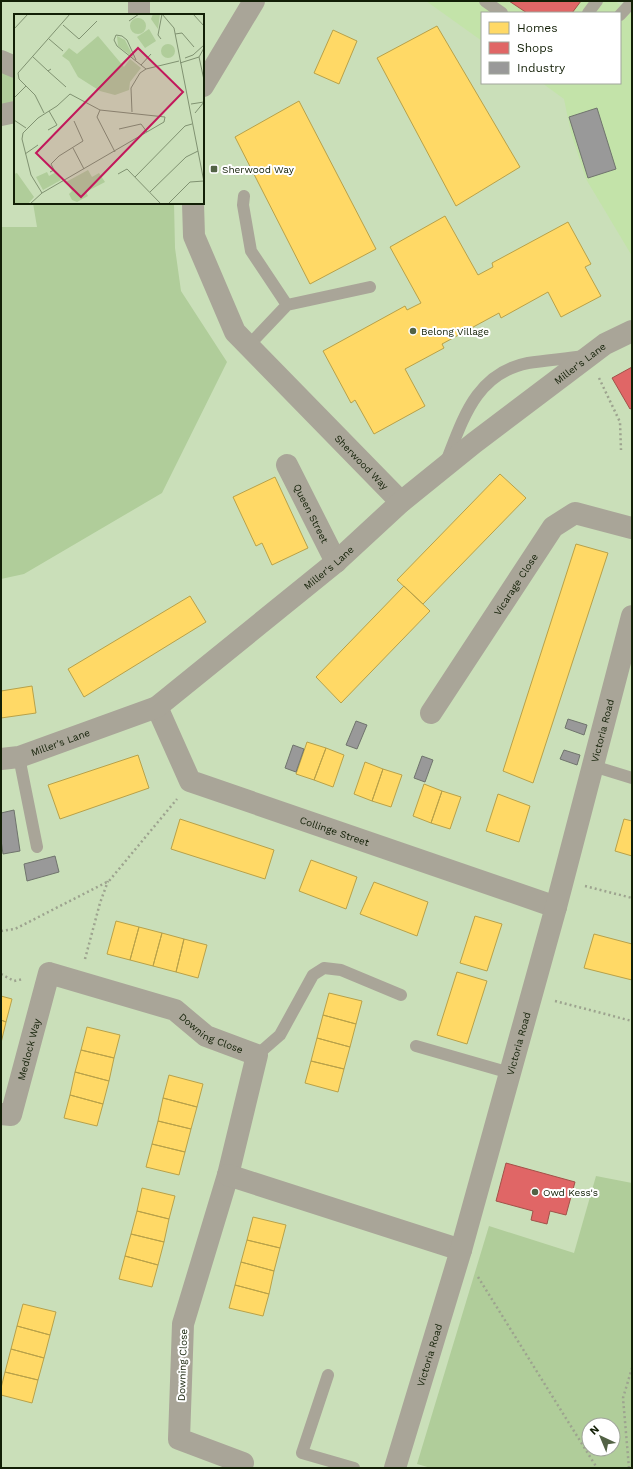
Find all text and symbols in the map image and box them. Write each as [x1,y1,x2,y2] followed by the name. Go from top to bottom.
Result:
[481,12,621,84] legend
[14,14,204,204] inset map
[517,21,558,35] text: Homes
[517,41,553,55] text: Shops
[517,61,566,75] text: Industry
[209,164,219,174] marker: Sherwood Way
[222,164,295,175] place label: Sherwood Way
[408,326,418,336] marker: Belong Village
[421,326,489,337] place label: Belong Village
[552,340,608,387] street label: Miller's Lane
[332,433,391,492] street label: Sherwood Way
[291,482,331,546] street label: Queen Street
[302,543,356,592] street label: Miller's Lane
[492,551,540,617] street label: Vicarage Close
[589,698,616,764] street label: Victoria Road
[30,727,92,758] street label: Miller's Lane
[298,814,371,849] street label: Collinge Street
[177,1011,245,1055] street label: Downing Close
[505,1011,533,1076] street label: Victoria Road
[16,1017,43,1082] street label: Medlock Way
[530,1187,540,1197] marker: Owd Kess's
[543,1187,598,1198] place label: Owd Kess's
[415,1322,444,1388] street label: Victoria Road
[176,1329,189,1401] street label: Downing Close
[581,1417,621,1457] north arrow
[587,1423,602,1438] text: N

